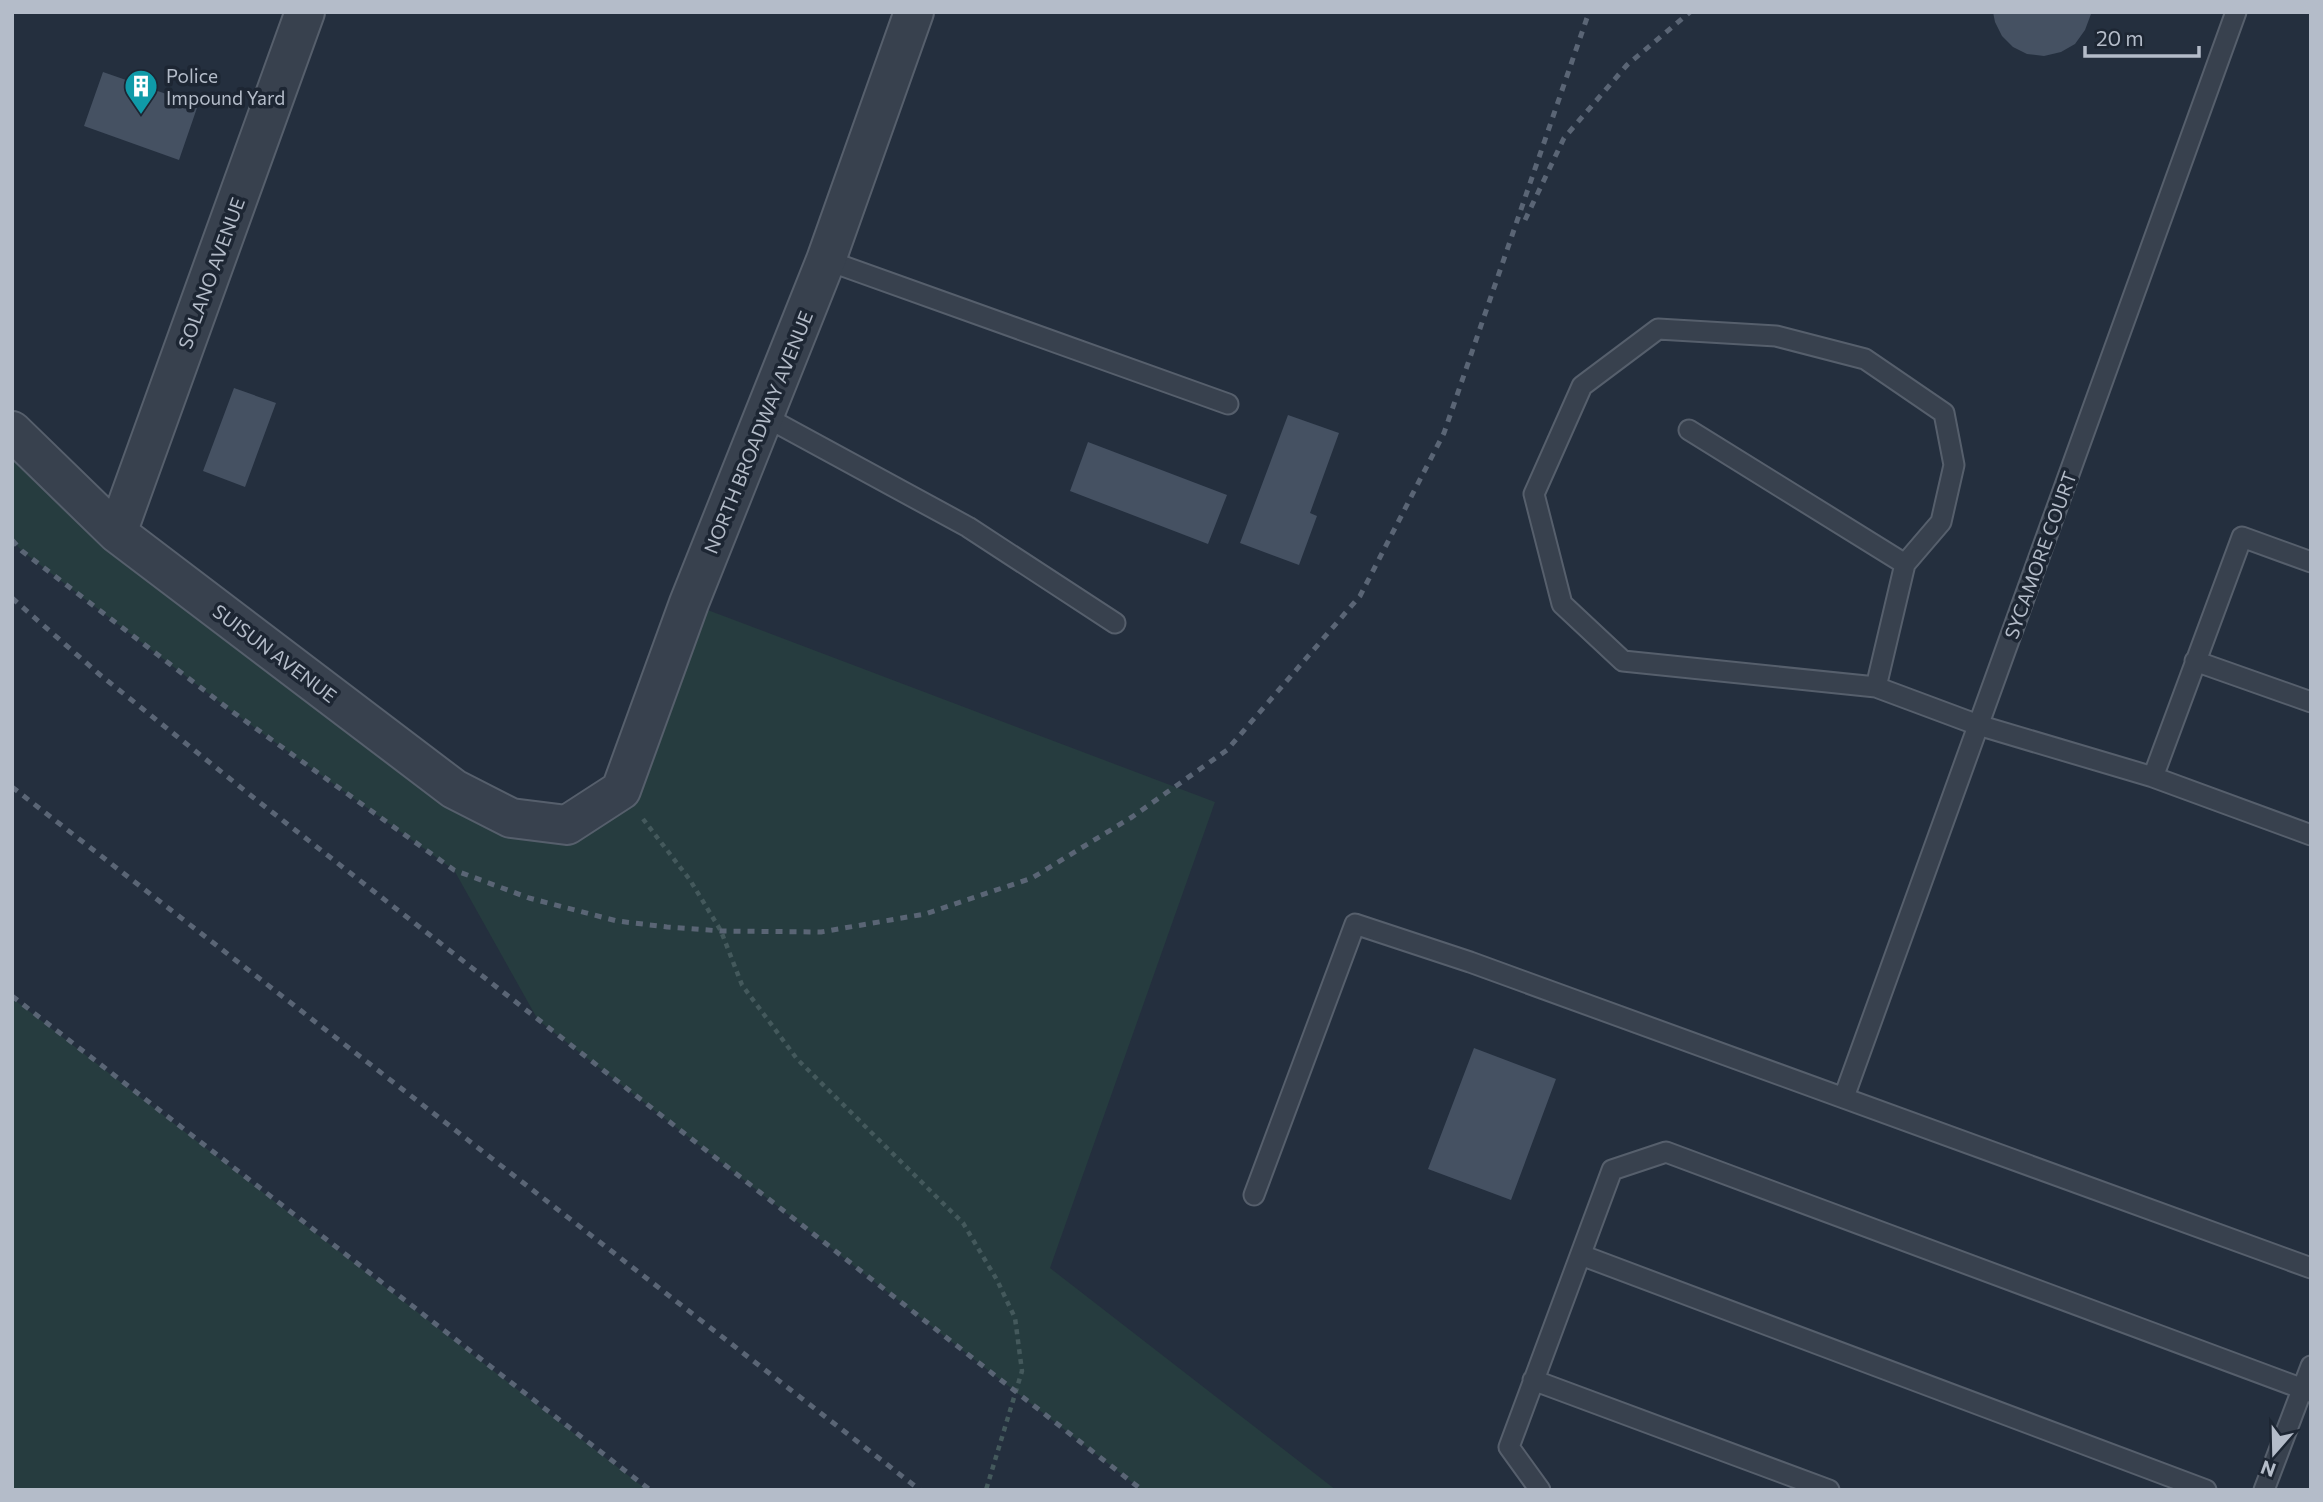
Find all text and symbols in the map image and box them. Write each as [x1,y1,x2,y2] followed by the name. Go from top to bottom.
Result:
[2085,14,2199,58] scale bar
[2096,25,2144,50] text: 20 m
[166,64,285,109] place label: Police Impound Yard
[122,67,160,116] building icon: Police Impound Yard
[173,194,249,352] street label: SOLANO AVENUE
[699,307,817,557] street label: NORTH BROADWAY AVENUE
[1999,468,2081,642] street label: SYCAMORE COURT
[209,599,341,707] street label: SUISUN AVENUE
[2239,1418,2309,1488] north arrow
[2257,1456,2279,1483] text: N

